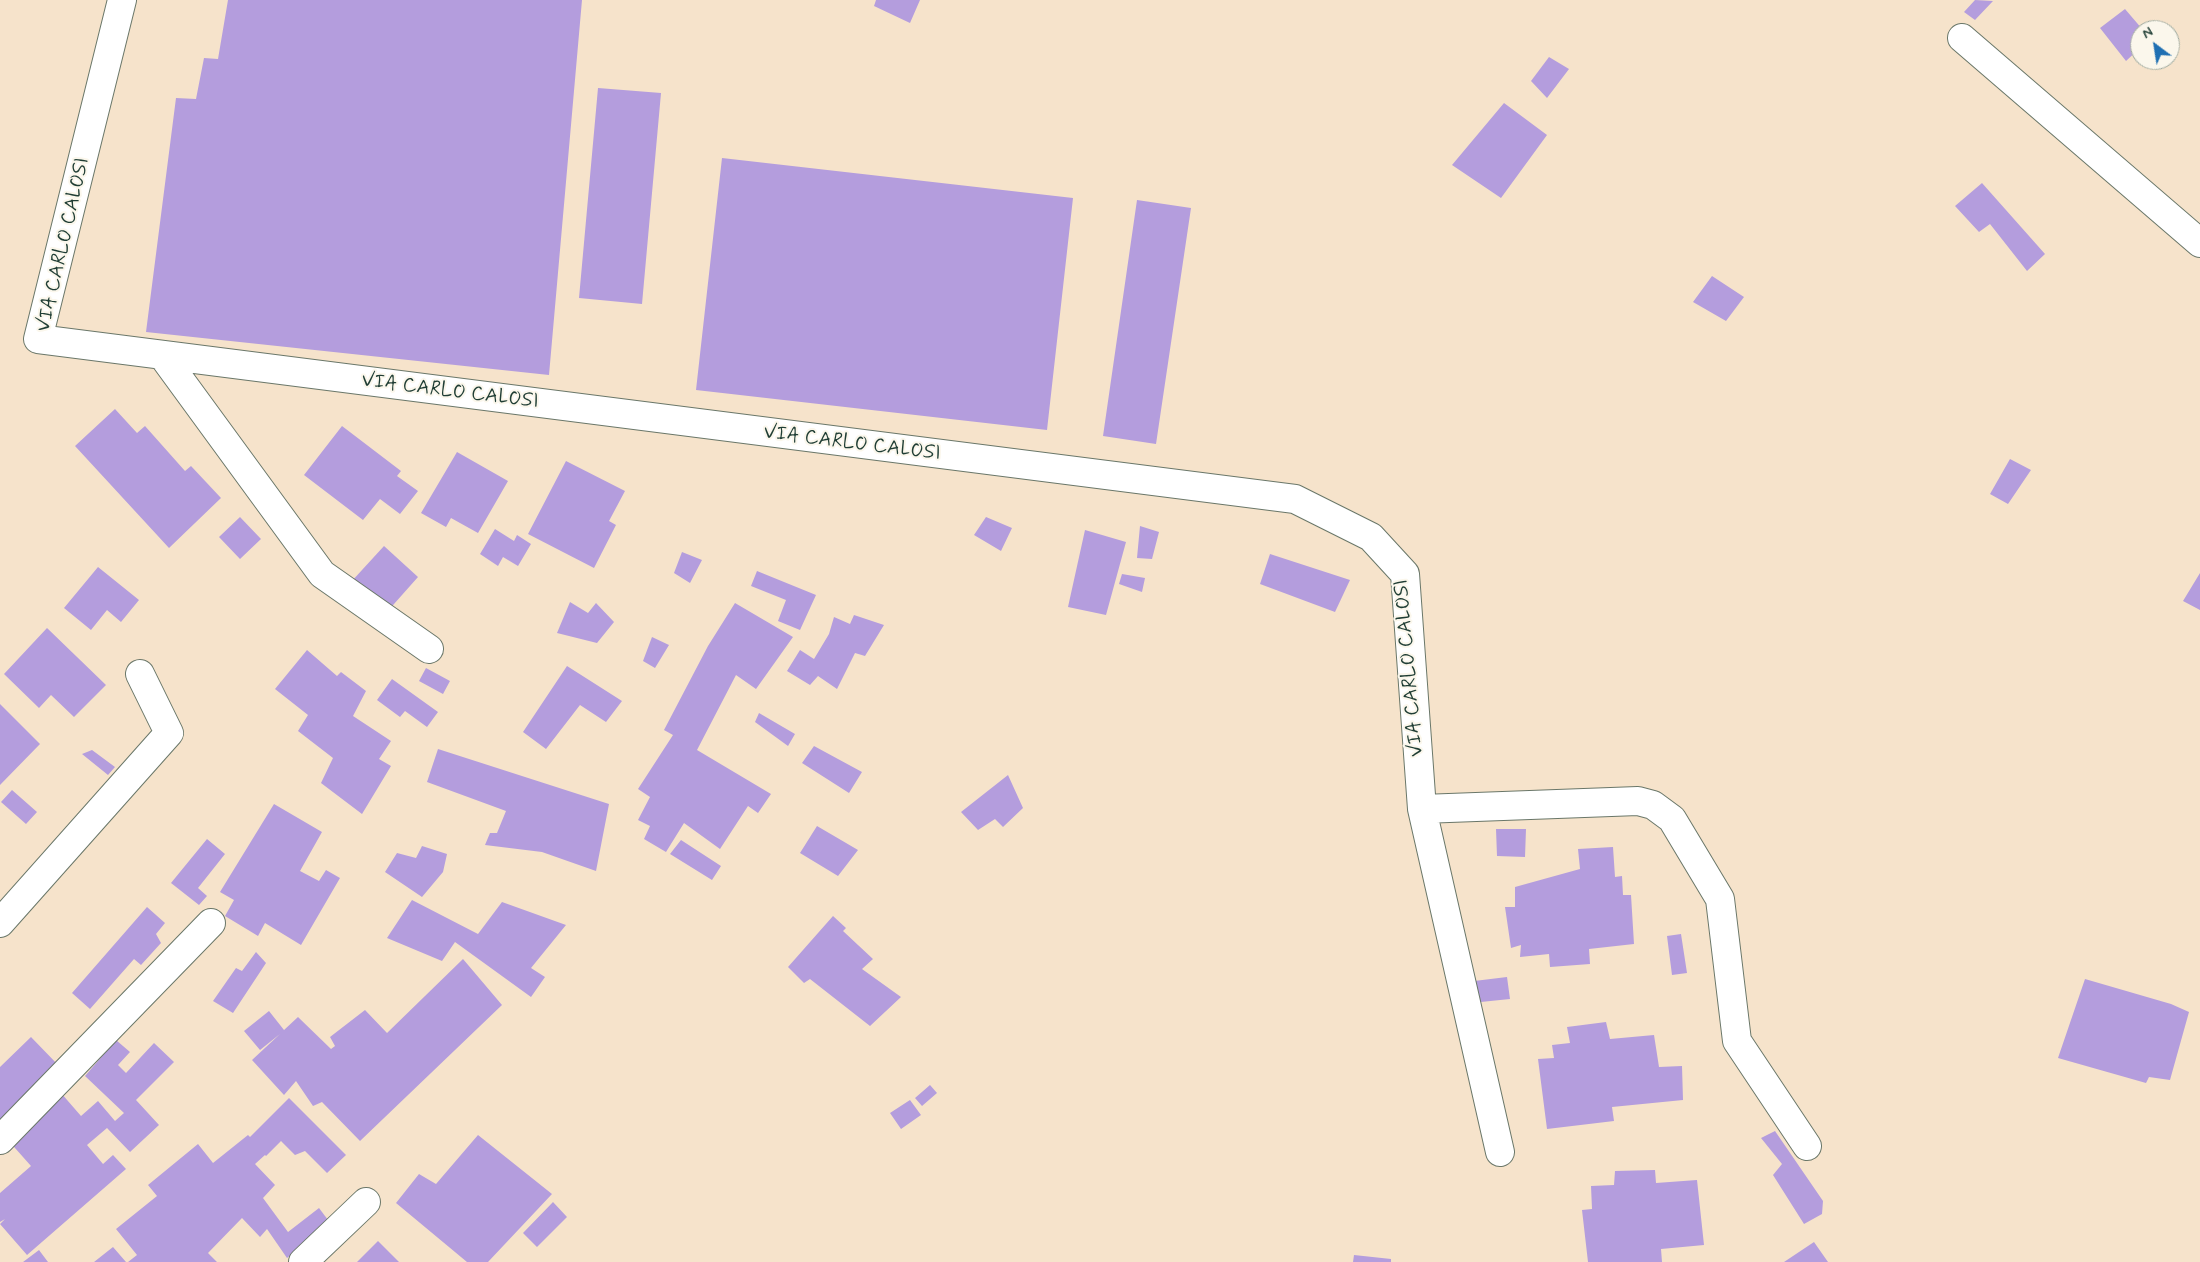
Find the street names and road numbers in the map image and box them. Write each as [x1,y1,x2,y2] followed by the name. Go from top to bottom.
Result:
[32,156,96,334] street label: VIA CARLO CALOSI
[360,369,540,415] street label: VIA CARLO CALOSI
[762,421,942,467] street label: VIA CARLO CALOSI
[1390,578,1430,758] street label: VIA CARLO CALOSI

